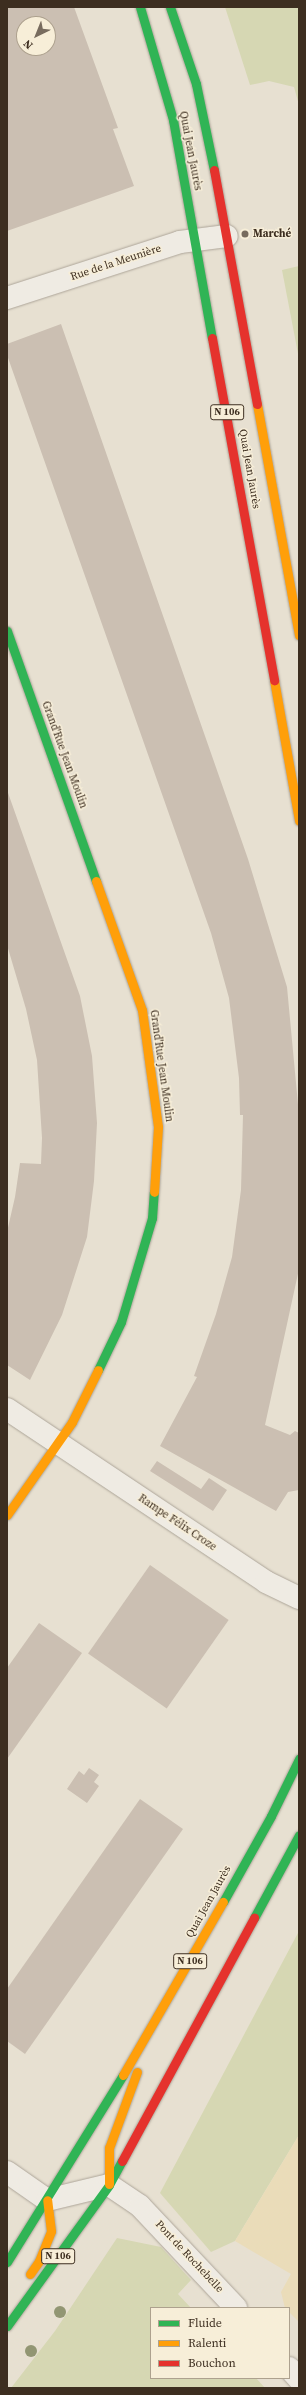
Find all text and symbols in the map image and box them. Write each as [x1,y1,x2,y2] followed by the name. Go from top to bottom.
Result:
[16,16,56,56] north arrow
[20,36,36,53] text: N
[176,110,204,192] street label: Quai Jean Jaurès
[253,227,291,241] place label: Marché
[240,229,250,239] marker: Marché
[69,242,163,284] street label: Rue de la Meunière
[210,404,244,420] road number: N 106
[236,428,262,510] street label: Quai Jean Jaurès
[38,700,90,810] street label: Grand'Rue Jean Moulin
[147,1009,175,1123] street label: Grand'Rue Jean Moulin
[135,1492,219,1554] street label: Rampe Félix Croze
[184,1864,234,1940] street label: Quai Jean Jaurès
[173,1953,207,1969] road number: N 106
[152,2218,226,2296] street label: Pont de Rochebelle
[41,2248,75,2264] road number: N 106
[150,2307,290,2379] legend
[188,2315,222,2331] text: Fluide
[188,2335,226,2351] text: Ralenti
[188,2355,236,2371] text: Bouchon

